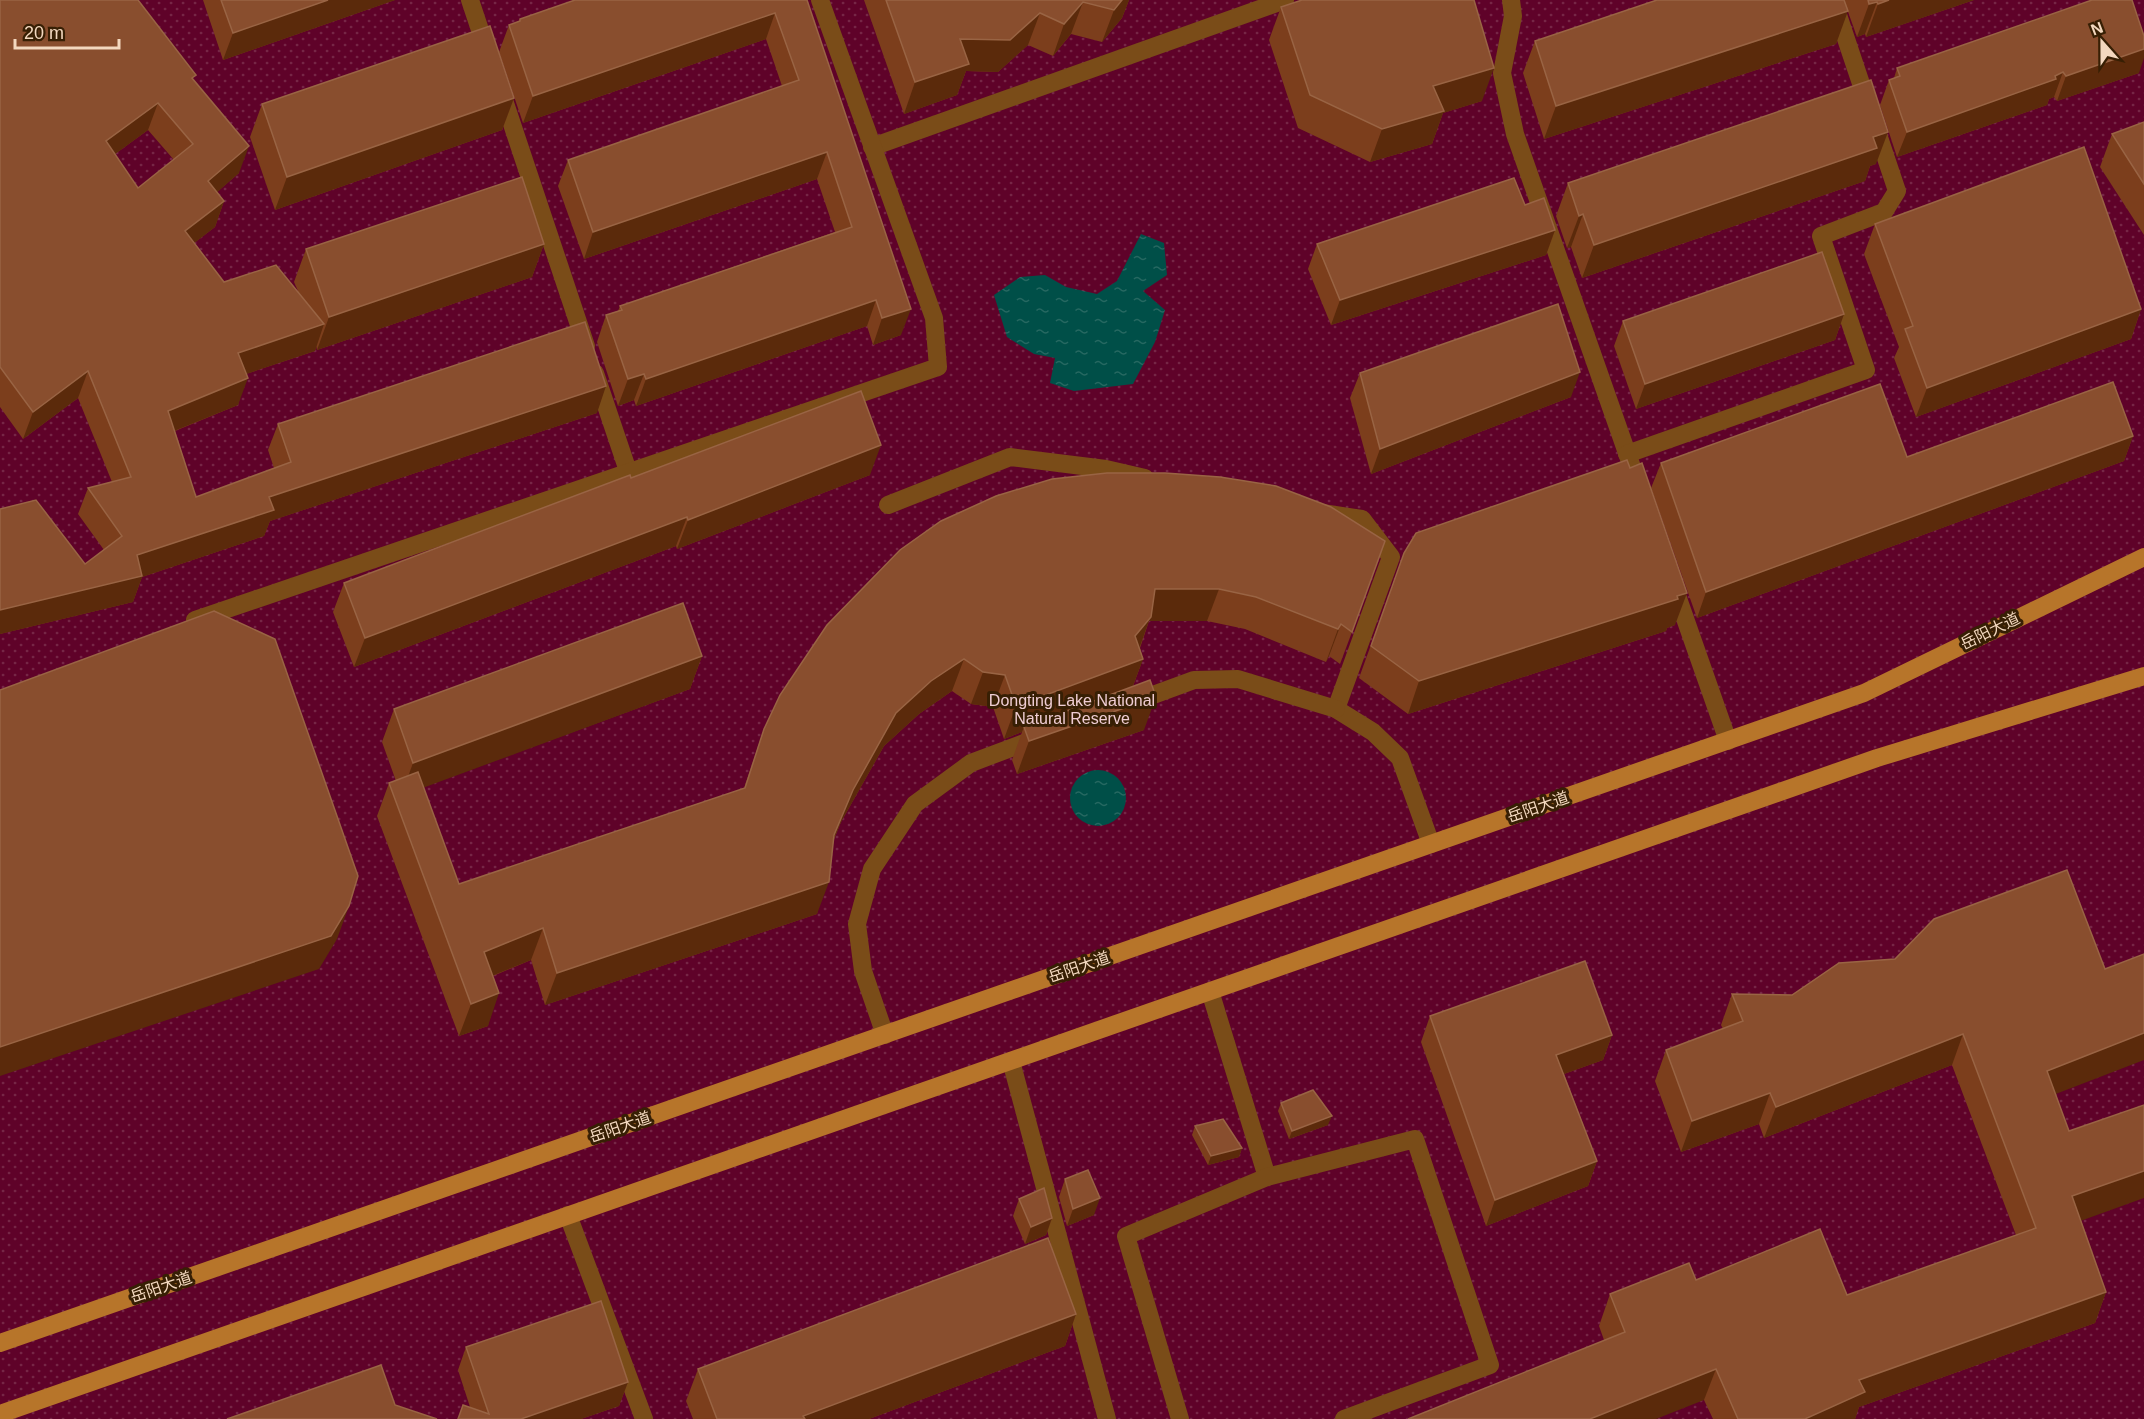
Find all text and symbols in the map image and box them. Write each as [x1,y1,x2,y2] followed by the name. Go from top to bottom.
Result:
[15,12,118,50] scale bar
[2072,12,2132,72] north arrow
[2088,18,2105,38] text: N
[24,23,64,43] text: 20 m
[1958,609,2022,653] street label: 岳阳大道
[989,692,1155,727] park label: Dongting Lake National Natural Reserve
[1505,789,1571,825] street label: 岳阳大道
[1046,949,1112,985] street label: 岳阳大道
[587,1109,653,1145] street label: 岳阳大道
[128,1269,194,1305] street label: 岳阳大道

